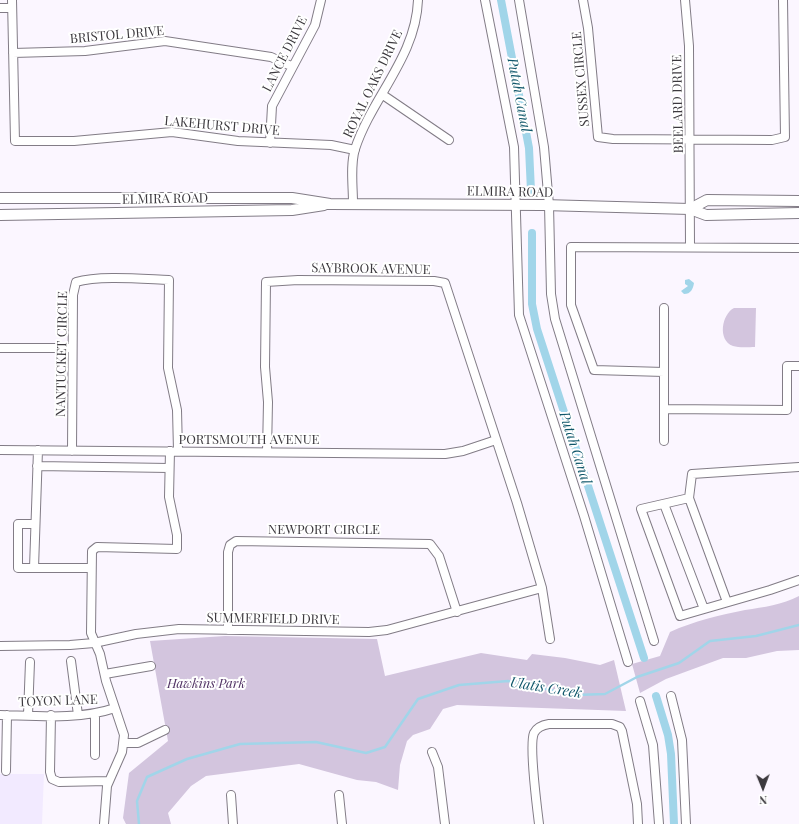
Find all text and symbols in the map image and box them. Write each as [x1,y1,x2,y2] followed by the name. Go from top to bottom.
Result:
[259,13,311,95] street label: LANCE DRIVE
[69,23,165,47] street label: BRISTOL DRIVE
[340,28,406,140] street label: ROYAL OAKS DRIVE
[569,31,593,127] street label: SUSSEX CIRCLE
[669,55,687,153] street label: BEELARD DRIVE
[504,56,534,134] water label: Putah Canal
[164,113,280,139] street label: LAKEHURST DRIVE
[467,183,553,201] street label: ELMIRA ROAD
[122,190,208,208] street label: ELMIRA ROAD
[311,260,431,278] street label: SAYBROOK AVENUE
[53,291,71,417] street label: NANTUCKET CIRCLE
[555,410,595,486] water label: Putah Canal
[179,432,319,448] street label: PORTSMOUTH AVENUE
[268,522,380,538] street label: NEWPORT CIRCLE
[206,610,340,628] street label: SUMMERFIELD DRIVE
[509,674,583,702] water label: Ulatis Creek
[167,676,245,692] park label: Hawkins Park
[18,692,98,710] street label: TOYON LANE
[743,768,783,808] north arrow
[759,793,767,808] text: N

